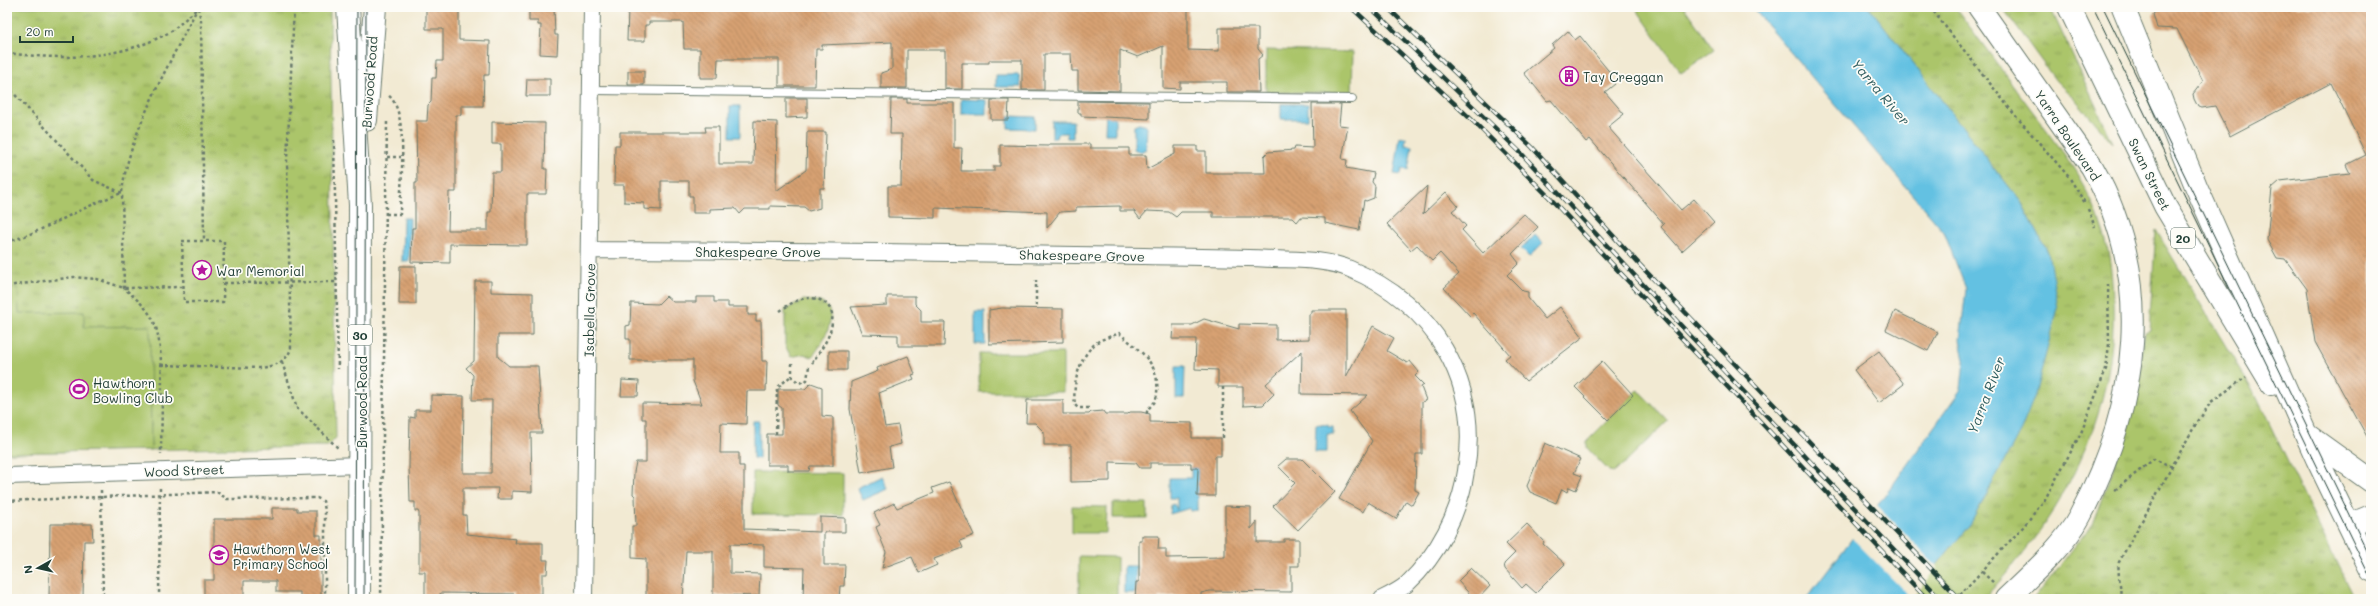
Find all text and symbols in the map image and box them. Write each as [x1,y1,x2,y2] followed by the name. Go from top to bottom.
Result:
[20,18,73,44] scale bar
[26,23,54,39] text: 20 m
[357,36,381,128] street label: Burwood Road
[1848,55,1914,129] water label: Yarra River
[1558,65,1580,87] building icon: Tay Creggan
[1583,68,1664,85] place label: Tay Creggan
[2031,86,2105,184] street label: Yarra Boulevard
[2125,135,2175,213] street label: Swan Street
[2171,228,2195,248] road number: 20
[695,243,821,260] street label: Shakespeare Grove
[1019,245,1145,265] street label: Shakespeare Grove
[191,259,213,281] place icon: War Memorial
[216,262,305,279] place label: War Memorial
[580,263,598,357] street label: Isabella Grove
[348,325,372,345] road number: 30
[1963,354,2009,436] water label: Yarra River
[353,356,370,448] street label: Burwood Road
[93,374,173,406] place label: Hawthorn Bowling Club
[68,378,90,400] sports icon: Hawthorn Bowling Club
[143,460,225,480] street label: Wood Street
[233,540,331,572] place label: Hawthorn West Primary School
[208,544,230,566] school or university icon: Hawthorn West Primary School
[18,548,58,588] north arrow
[20,564,36,575] text: N

